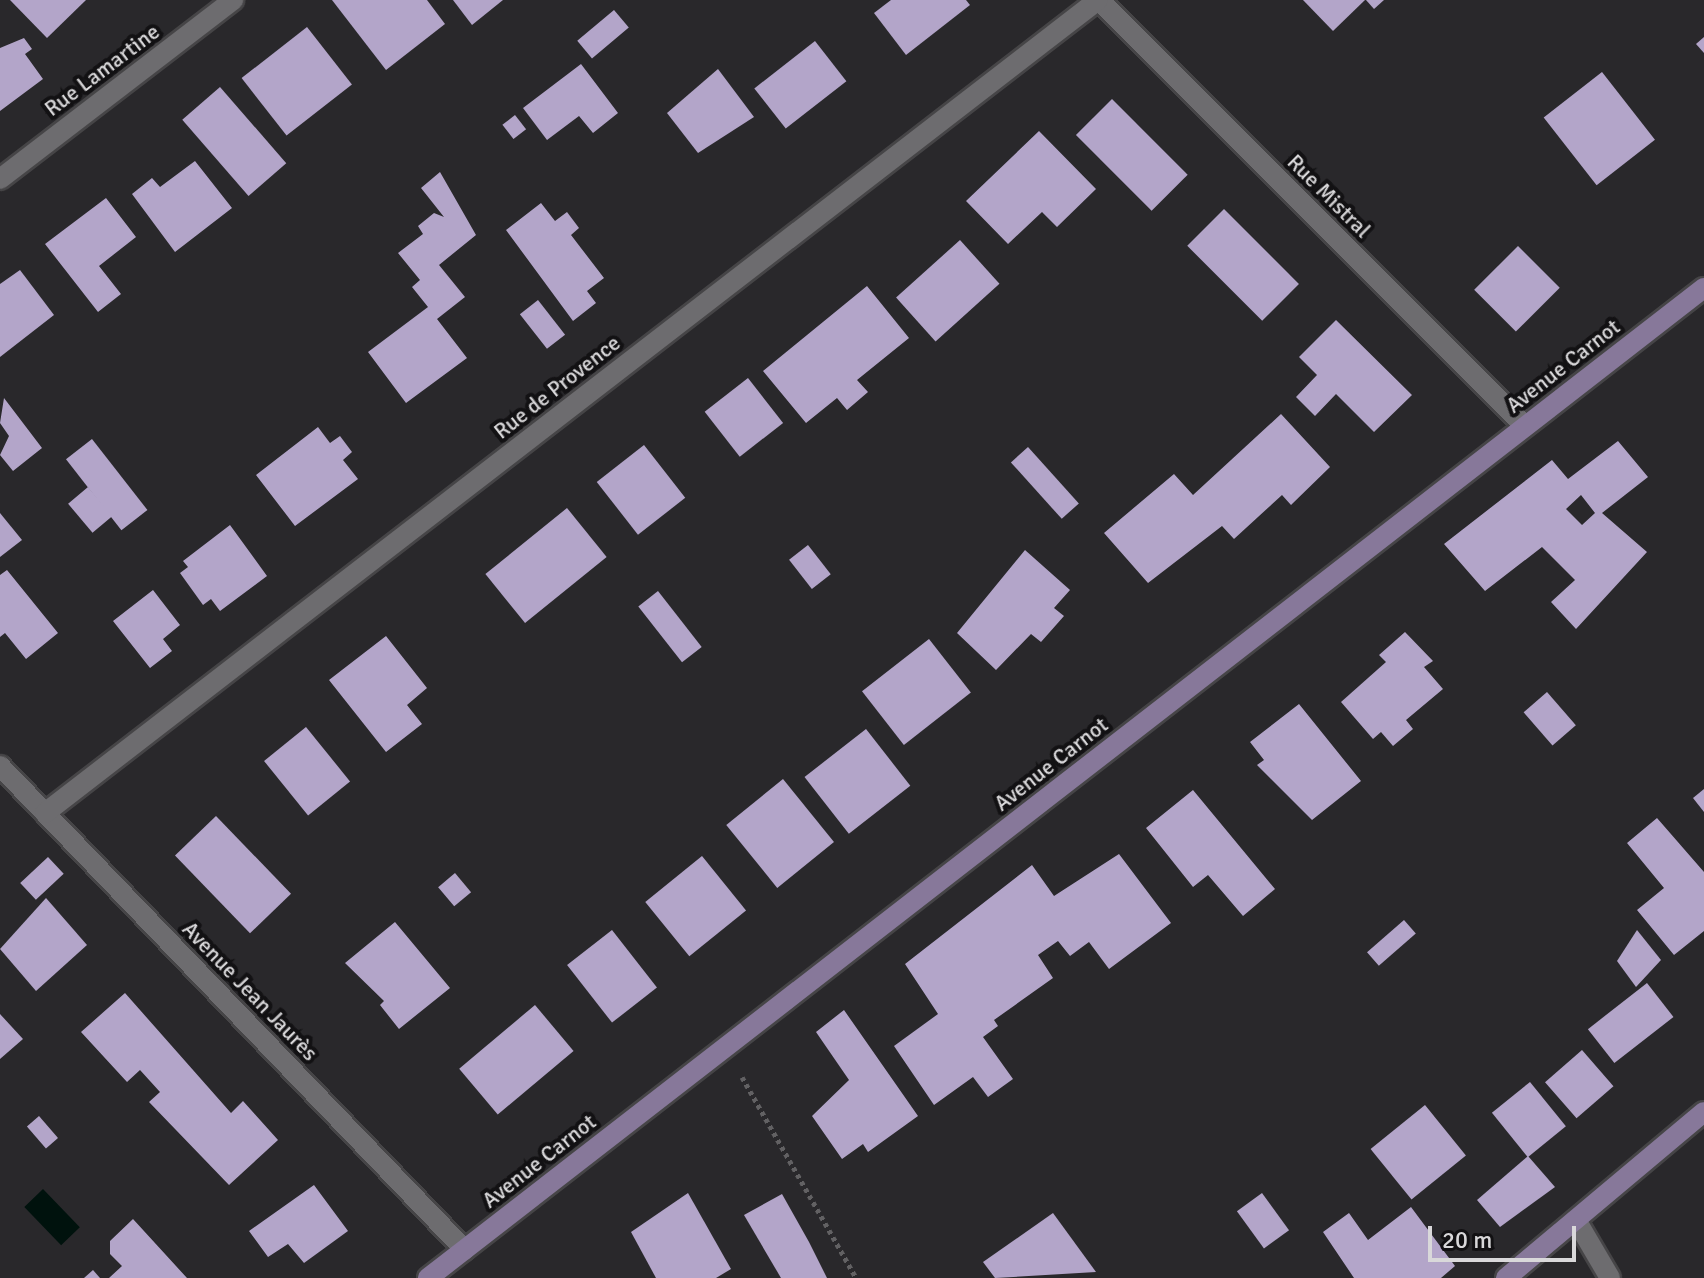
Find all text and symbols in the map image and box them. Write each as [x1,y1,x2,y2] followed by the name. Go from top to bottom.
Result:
[39,18,165,122] street label: Rue Lamartine
[1282,149,1376,243] street label: Rue Mistral
[1501,313,1625,419] street label: Avenue Carnot
[489,329,625,445] street label: Rue de Provence
[989,711,1113,817] street label: Avenue Carnot
[177,916,323,1066] street label: Avenue Jean Jaurès
[477,1108,601,1214] street label: Avenue Carnot
[1432,1210,1580,1260] scale bar
[1442,1225,1492,1255] text: 20 m

